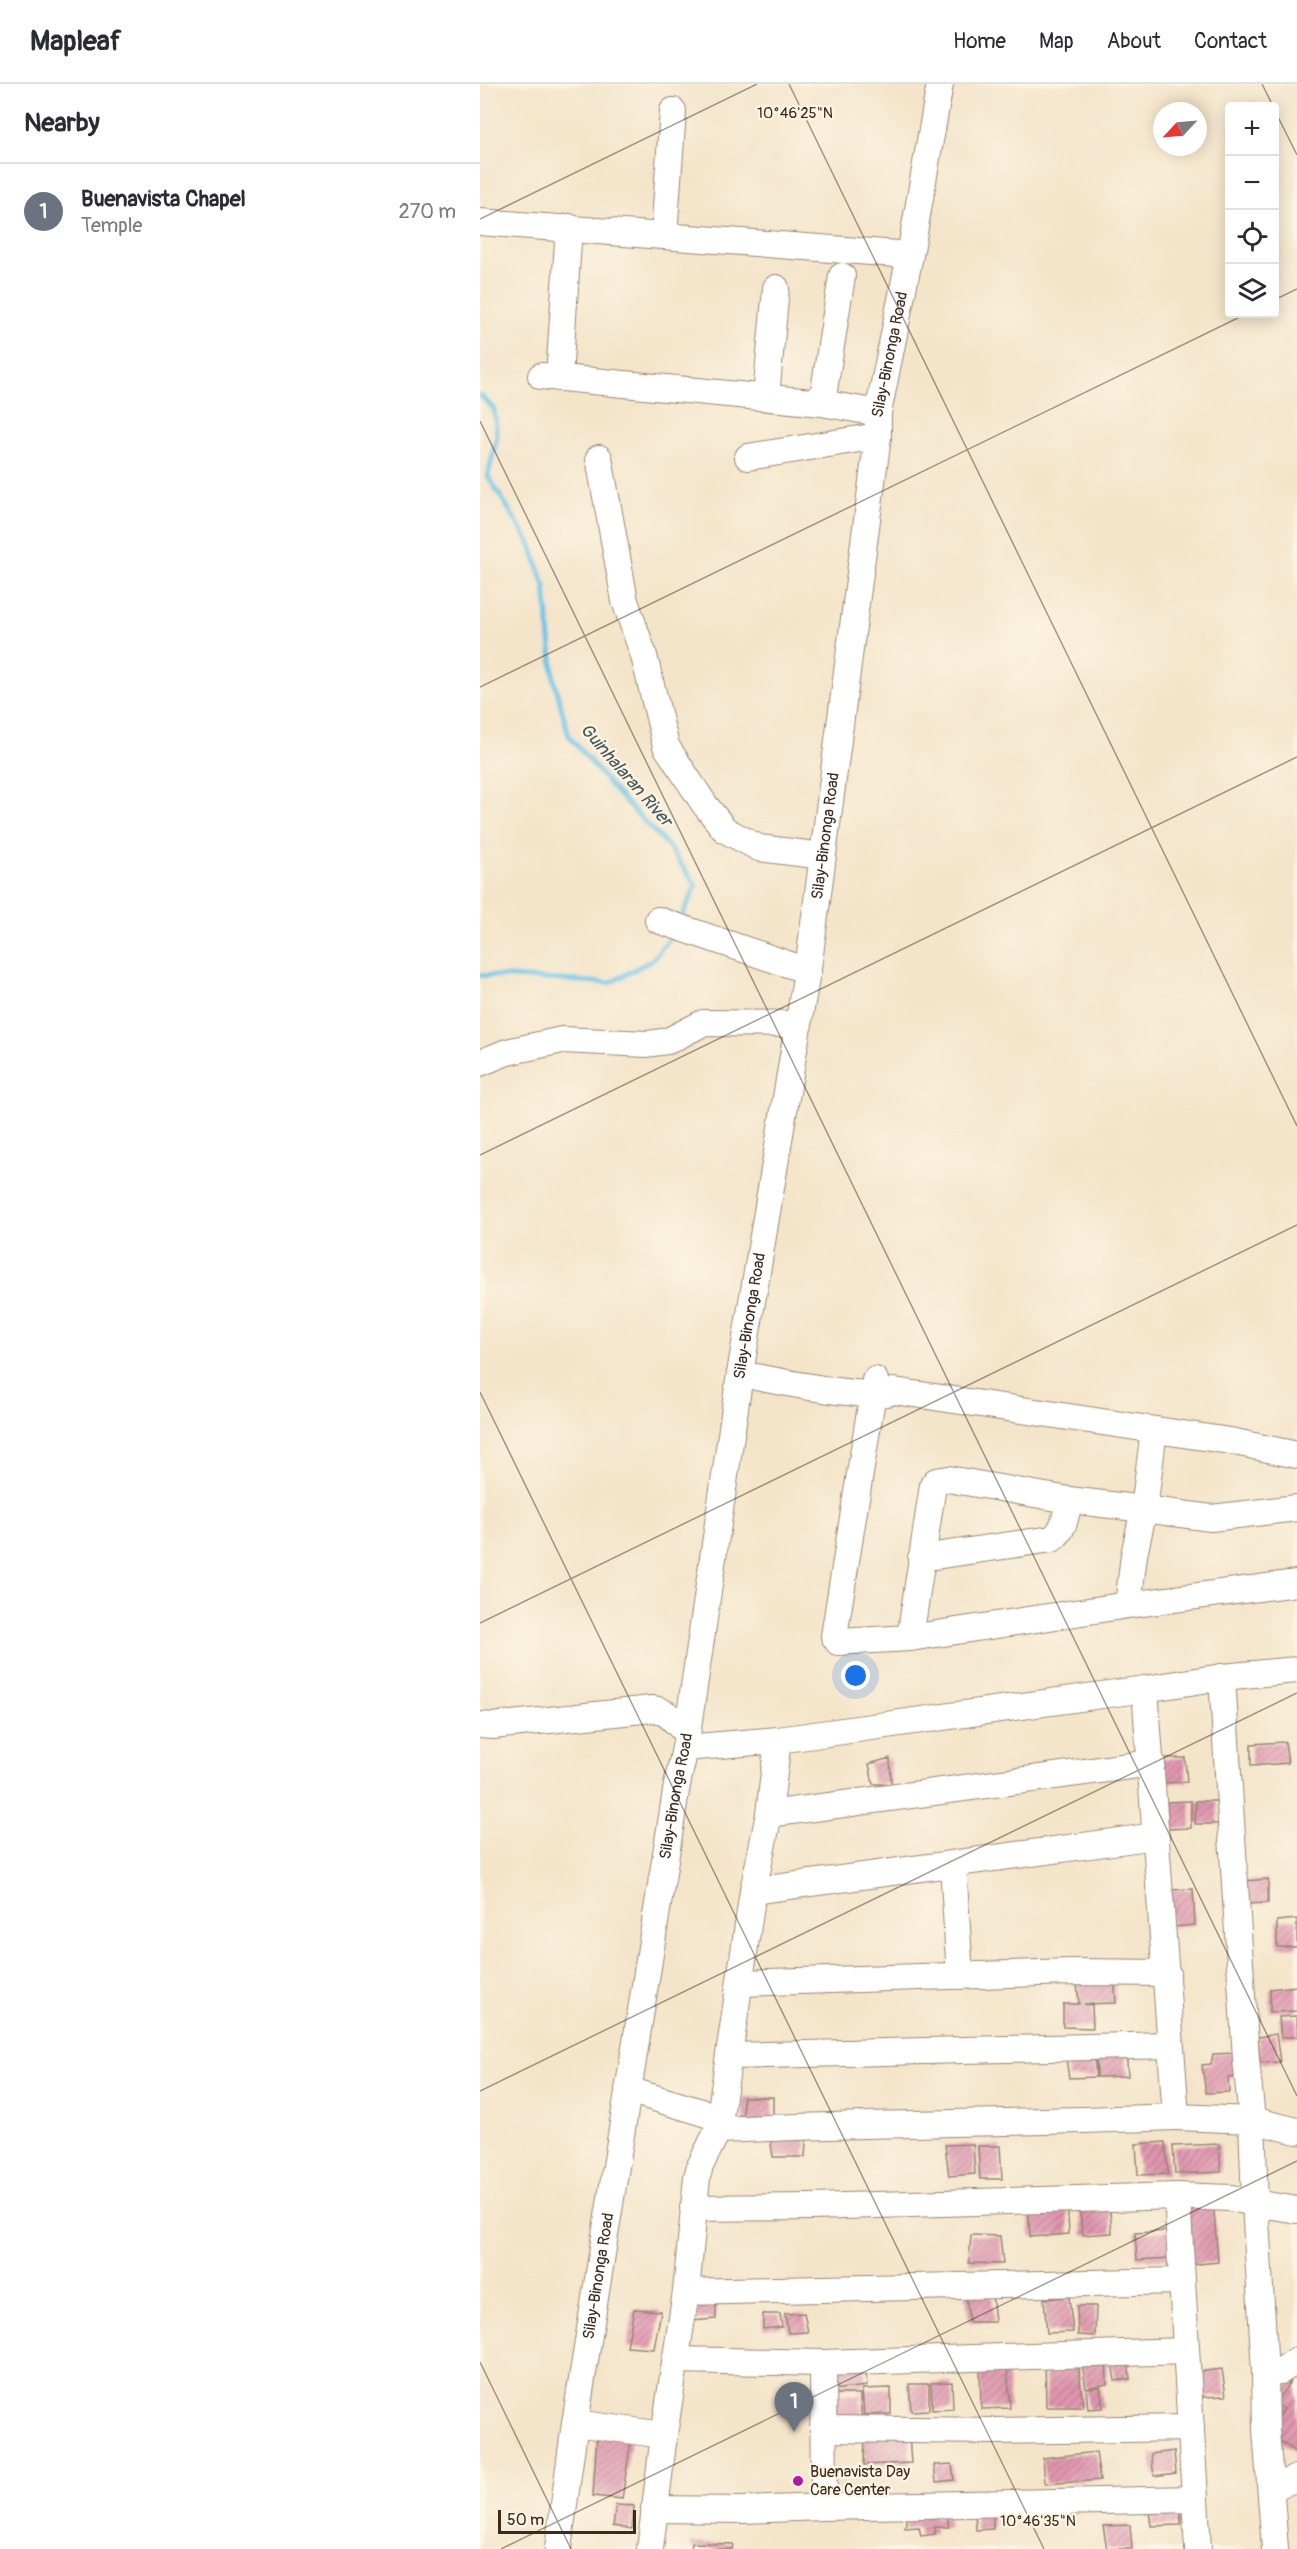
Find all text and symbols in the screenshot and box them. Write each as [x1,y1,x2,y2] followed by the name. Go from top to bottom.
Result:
[30,24,121,59] text: Mapleaf
[953,28,1006,55] text: Home
[1039,28,1074,55] text: Map
[1107,28,1161,55] text: About
[1194,28,1267,55] text: Contact
[1153,102,1207,156] north arrow
[1225,102,1279,318] map controls
[1225,102,1279,156] button: +
[757,104,833,123] text: 10°46'25"N
[24,107,100,139] text: Nearby
[1225,156,1279,210] button: −
[81,185,246,213] text: Buenavista Chapel
[40,199,47,224] text: 1
[398,199,456,224] text: 270 m
[1225,210,1279,264] button: locate
[81,213,142,238] text: Temple
[1225,264,1279,318] button: layers
[867,290,912,419] street label: Silay-Binonga Road
[575,719,679,833] water label: Guinhalaran River
[807,771,844,901] street label: Silay-Binonga Road
[729,1251,770,1380] street label: Silay-Binonga Road
[841,1661,870,1690] your location
[655,1732,697,1861] street label: Silay-Binonga Road
[579,2211,618,2341] street label: Silay-Binonga Road
[774,2382,814,2432] pin: 1
[810,2462,910,2500] place label: Buenavista Day Care Center
[791,2474,805,2488] marker: Buenavista Day Care Center
[498,2507,636,2534] scale bar
[507,2510,544,2530] text: 50 m
[1000,2512,1076,2531] text: 10°46'35"N

